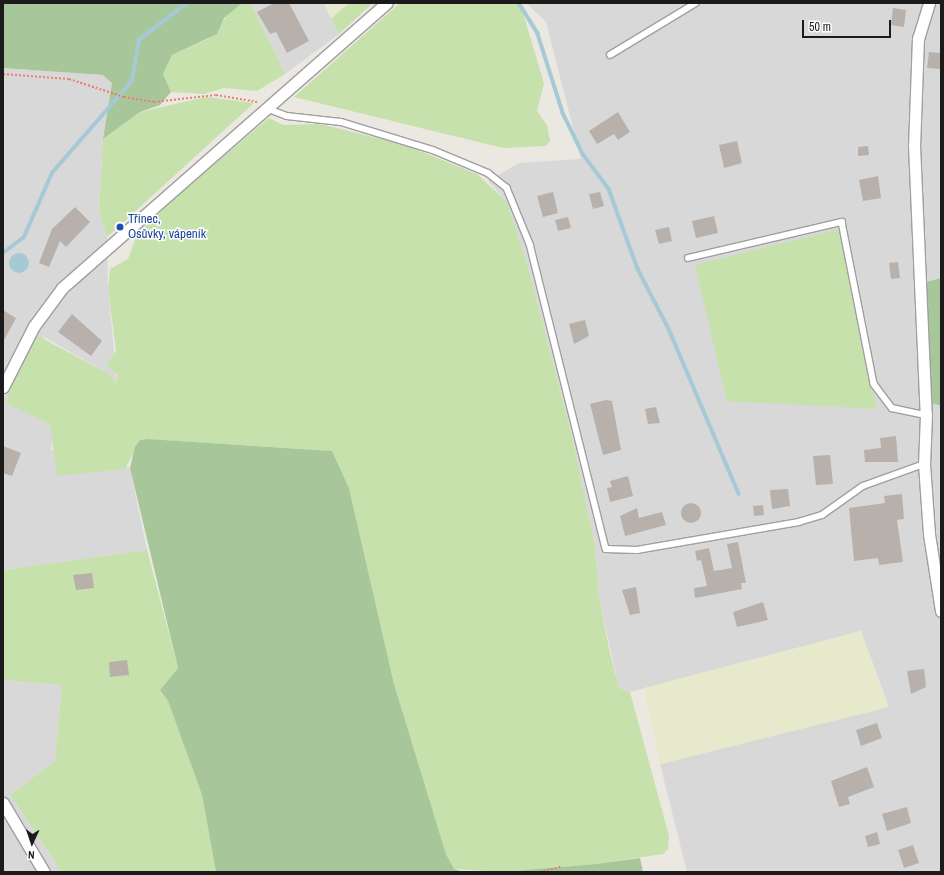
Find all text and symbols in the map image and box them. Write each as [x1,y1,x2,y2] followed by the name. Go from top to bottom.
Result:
[804,12,893,38] scale bar
[809,19,831,35] text: 50 m
[128,212,206,243] place label: Třinec, Osůvky, vápeník
[115,222,125,232] marker: Třinec, Osůvky, vápeník
[12,823,52,863] north arrow
[28,848,35,862] text: N

